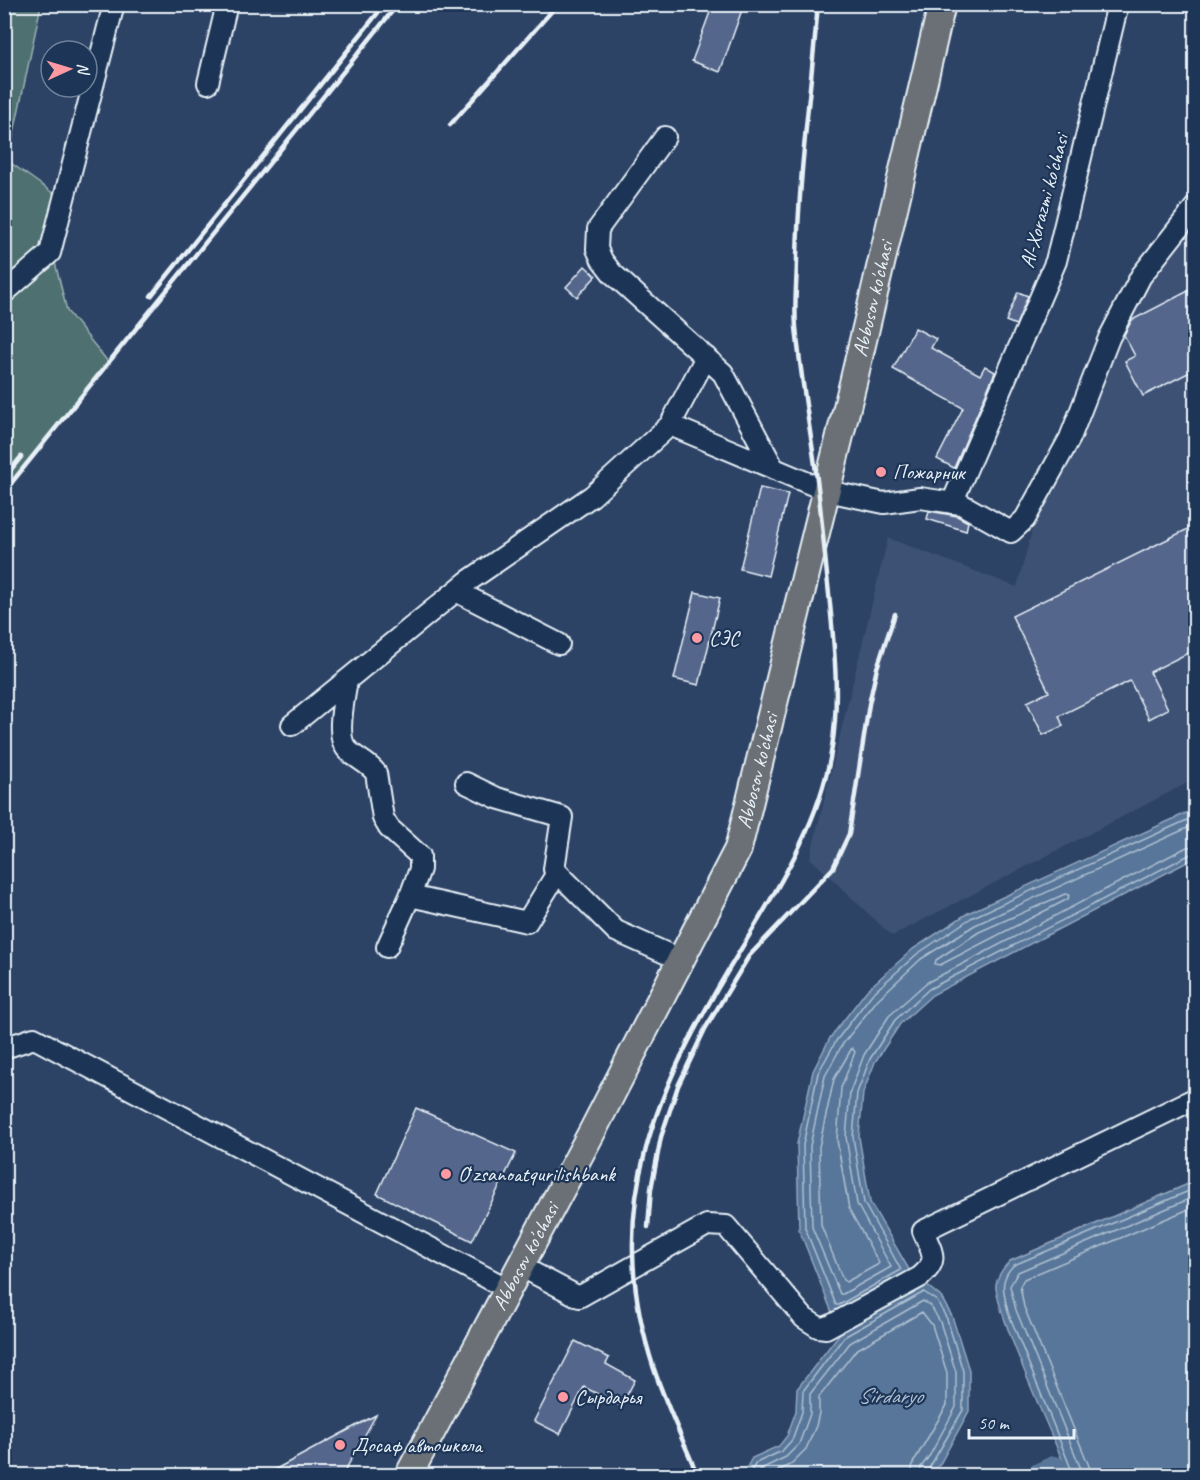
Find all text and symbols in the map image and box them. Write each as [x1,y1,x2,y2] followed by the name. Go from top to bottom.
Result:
[39,39,99,99] north arrow
[73,62,94,77] text: N
[1014,128,1075,271] street label: Al-Xorazmi ko'chasi
[847,236,900,359] street label: Abbosov ko'chasi
[893,459,967,485] place label: Пожарник
[874,465,888,479] marker: Пожарник
[709,625,741,651] place label: СЭС
[690,631,704,645] marker: СЭС
[731,708,785,831] street label: Abbosov ko'chasi
[458,1161,616,1187] place label: Oʻzsanoatqurilishbank
[439,1167,453,1181] marker: Oʻzsanoatqurilishbank
[486,1196,566,1314] street label: Abbosov ko'chasi
[858,1382,925,1410] water label: Sirdaryo
[575,1384,643,1410] place label: Сырдарья
[556,1390,570,1404] marker: Сырдарья
[969,1402,1074,1440] scale bar
[978,1412,1011,1434] text: 50 m
[352,1432,484,1458] place label: Досаф автошкола
[333,1438,347,1452] marker: Досаф автошкола

